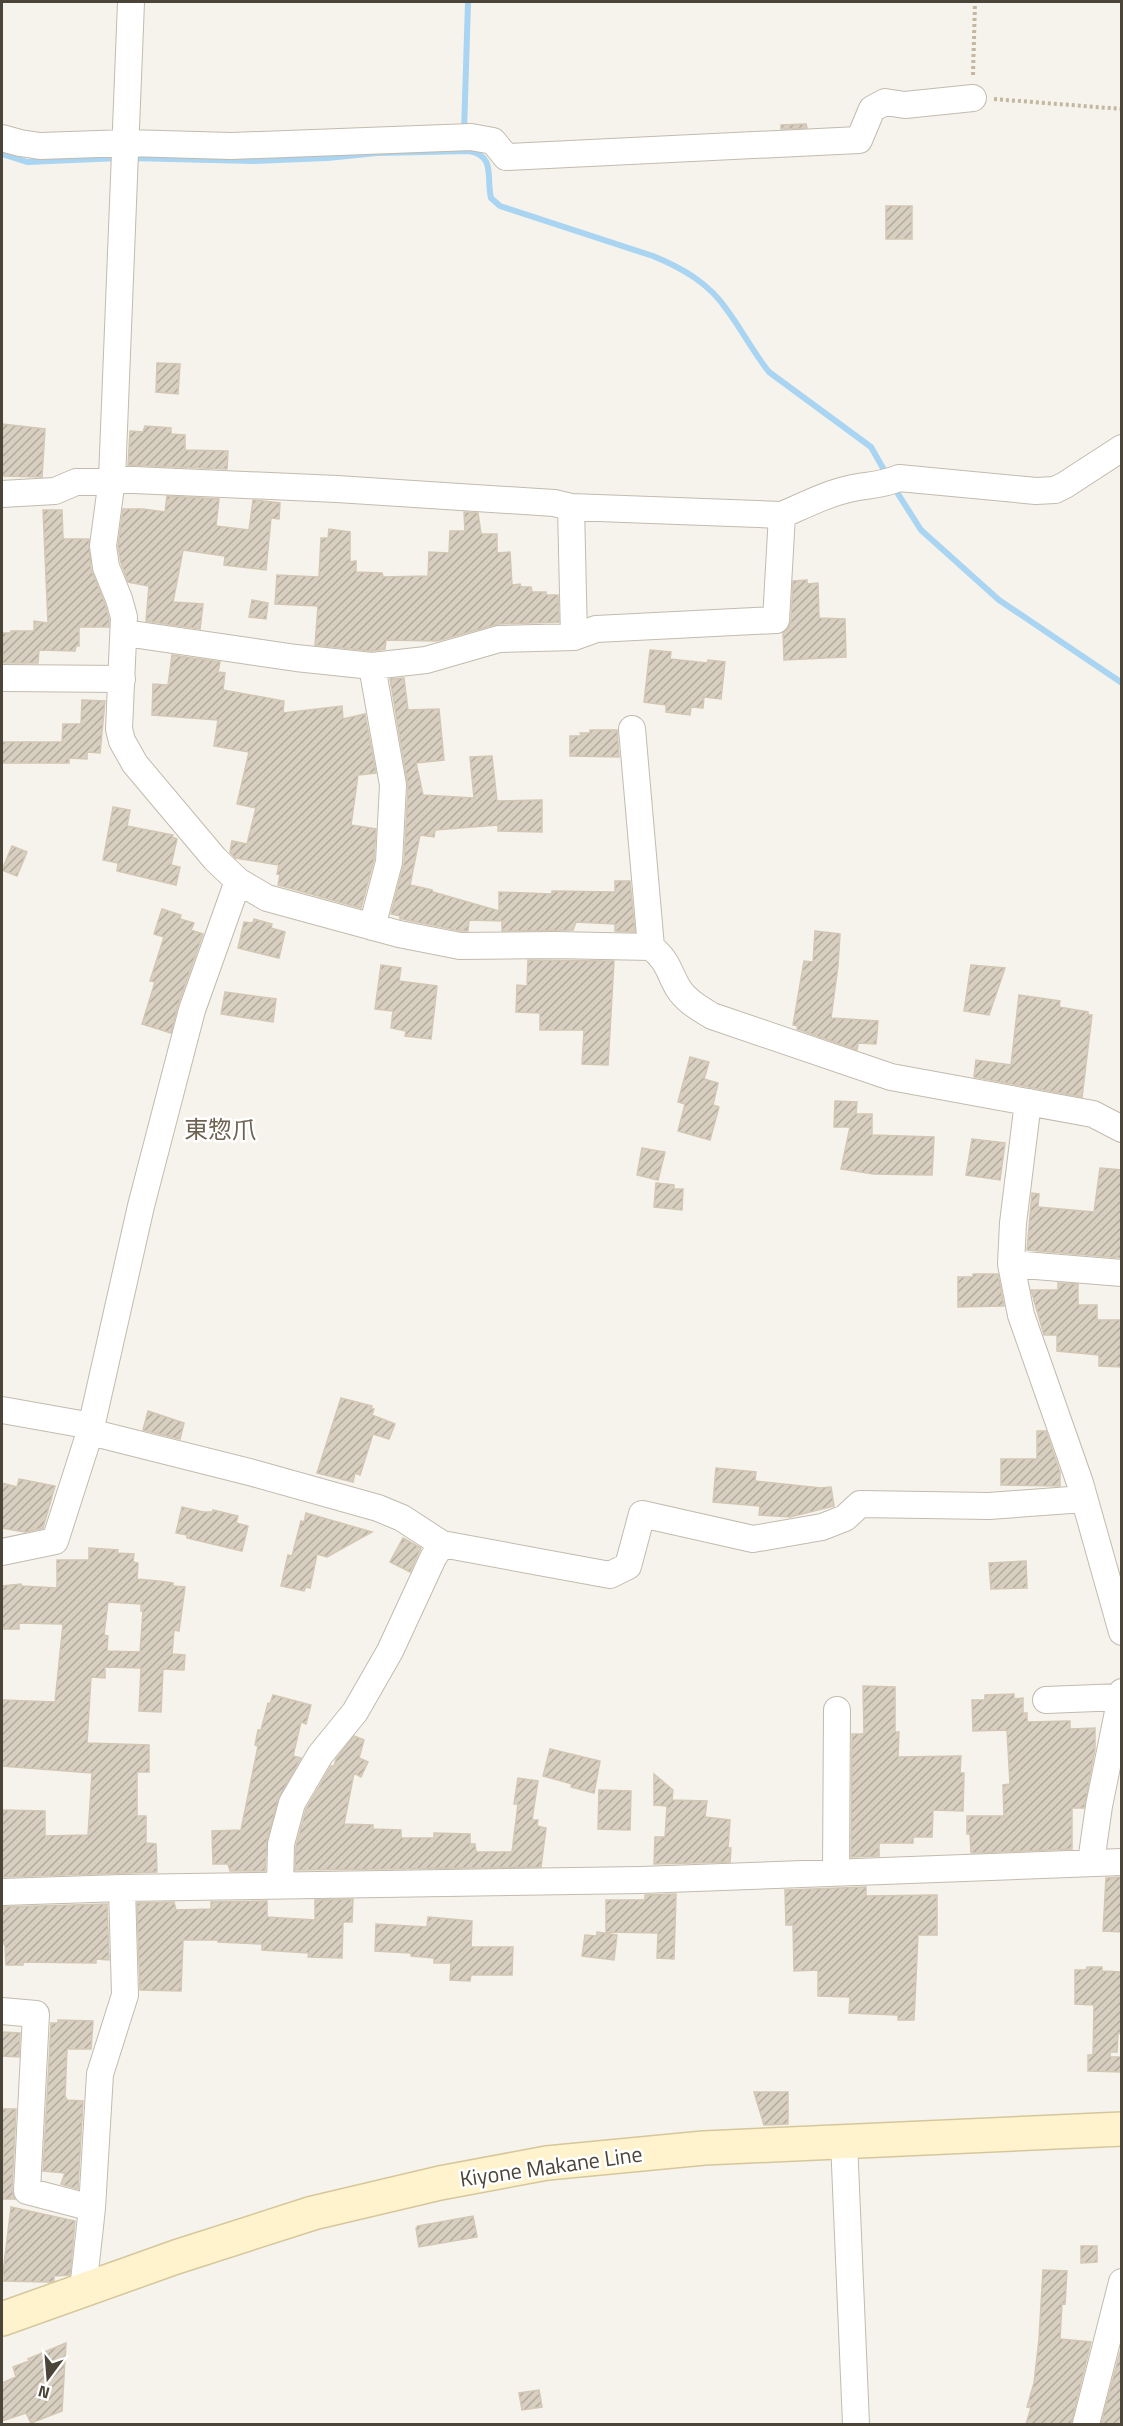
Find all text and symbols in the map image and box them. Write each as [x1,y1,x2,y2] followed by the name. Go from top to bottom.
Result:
[184,1111,256,1147] district label: 東惣爪
[457,2136,645,2196] street label: Kiyone Makane Line
[18,2348,78,2408] north arrow
[35,2379,53,2405] text: N

